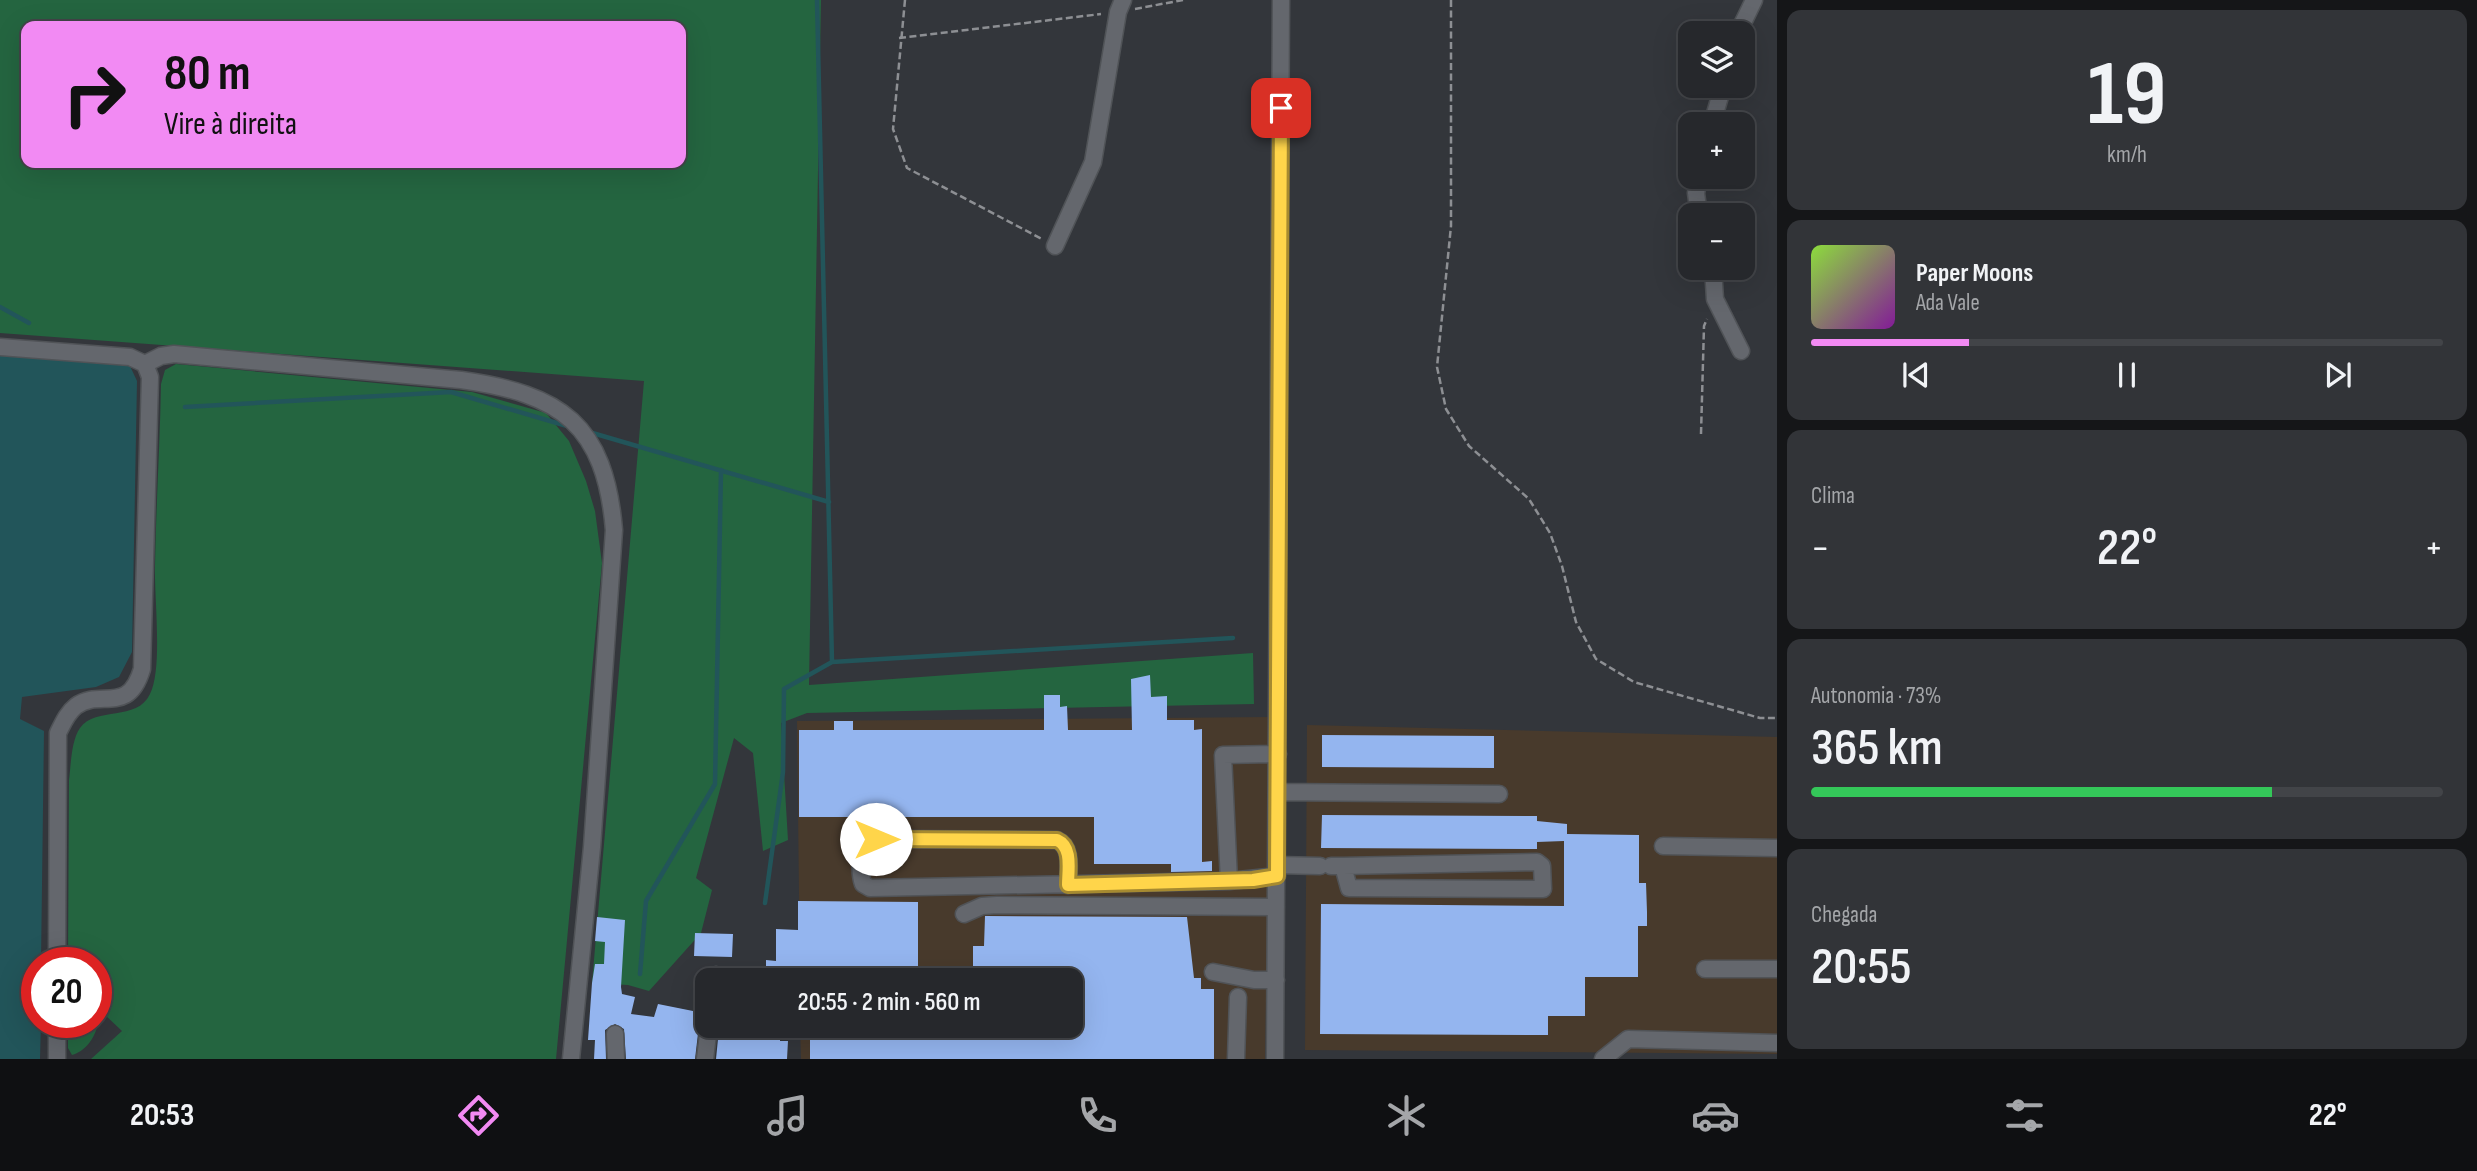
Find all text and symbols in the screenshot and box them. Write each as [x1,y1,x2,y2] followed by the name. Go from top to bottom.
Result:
[1678,21,1755,280] map controls
[1678,21,1755,98] button: layers
[2088,41,2166,150] text: 19
[164,45,251,104] text: 80 m
[49,49,140,140] icon: right
[1251,78,1311,138] pin
[1262,89,1300,127] icon: arrive
[164,105,297,144] text: Vire à direita
[1678,112,1755,189] button: +
[2107,141,2147,169] text: km/h
[1678,203,1755,280] button: −
[1916,258,2033,289] text: Paper Moons
[1916,289,1980,317] text: Ada Vale
[1897,356,1935,394] icon: previous
[2108,356,2146,394] icon: pause
[2319,356,2357,394] icon: next
[1811,482,1855,510] text: Clima
[2097,517,2157,580] text: 22°
[1811,526,1830,571] text: −
[2424,526,2443,571] text: +
[1811,682,1942,710] text: Autonomia · 73%
[1811,717,1943,780] text: 365 km
[839,802,913,876] position arrow
[1811,901,1877,929] text: Chegada
[1811,936,1912,999] text: 20:55
[21,947,112,1038] speed limit sign: 20
[798,987,980,1018] text: 20:55 · 2 min · 560 m
[454,1091,503,1140] icon: directions
[763,1091,812,1140] icon: music
[1073,1091,1122,1140] icon: phone
[1382,1091,1431,1140] icon: climate
[1691,1091,1740,1140] icon: car
[2000,1091,2049,1140] icon: filters
[130,1096,194,1135] text: 20:53
[2309,1096,2347,1135] text: 22°

